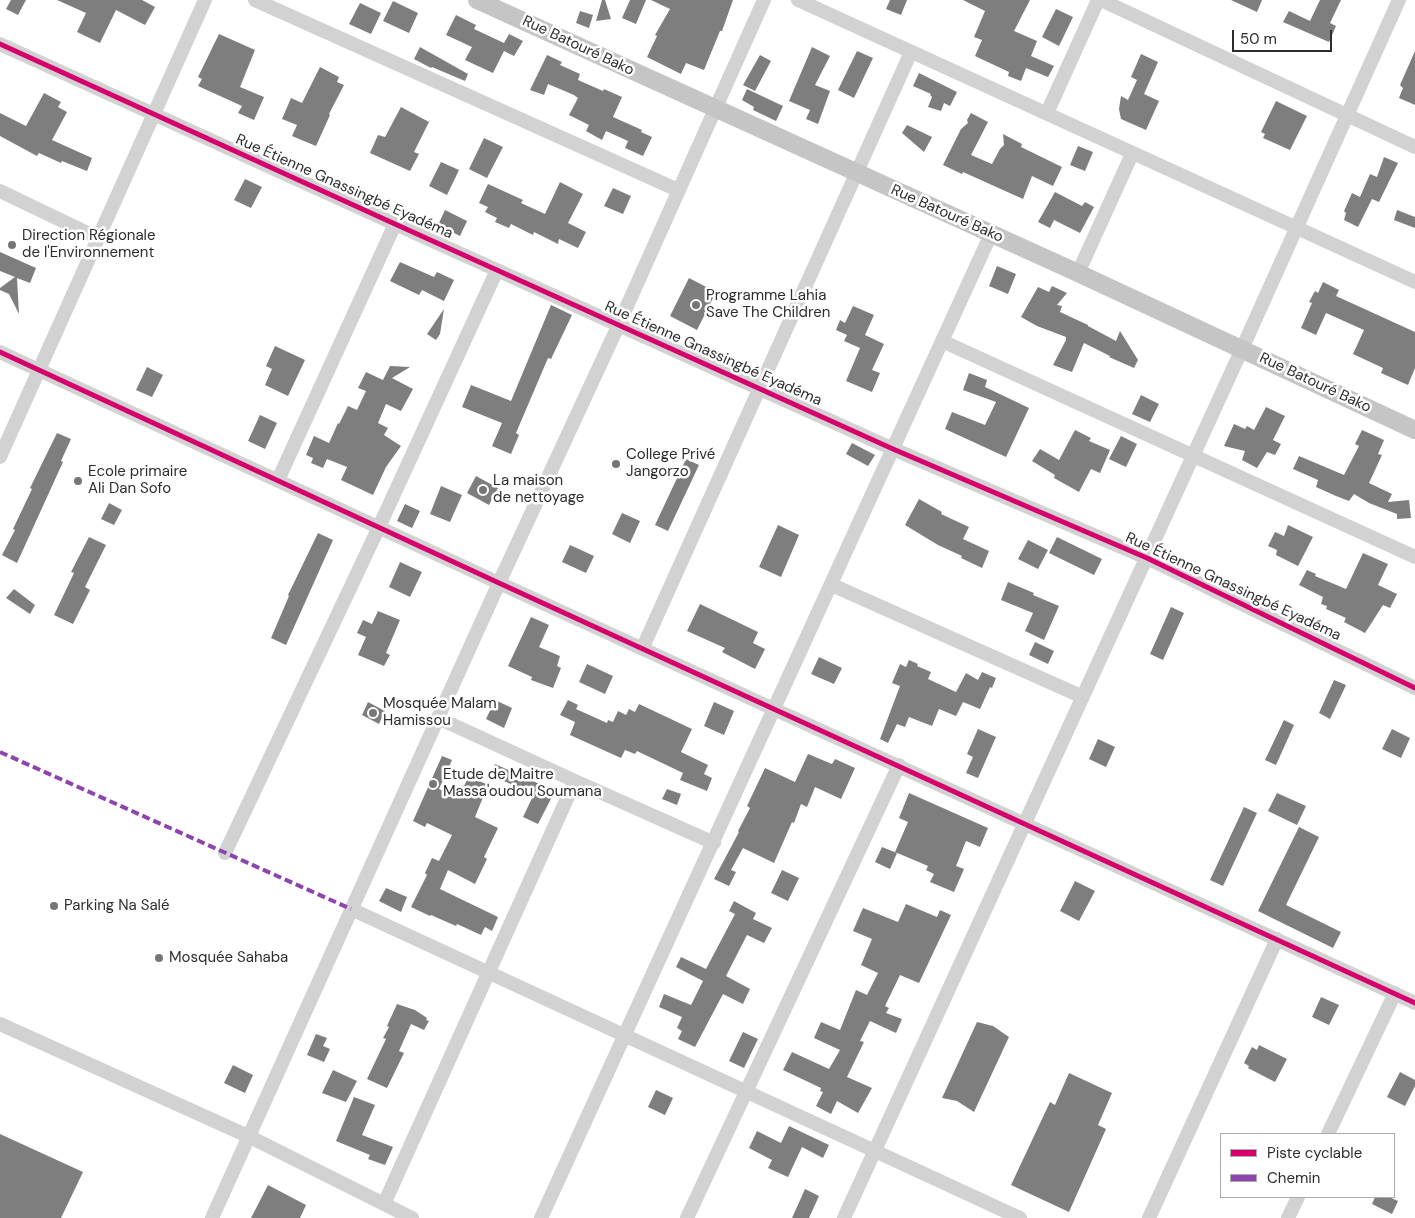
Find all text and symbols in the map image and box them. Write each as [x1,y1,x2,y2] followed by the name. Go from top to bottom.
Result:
[519,12,637,80] street label: Rue Batouré Bako
[1235,20,1335,52] scale bar
[1240,29,1277,49] text: 50 m
[233,131,455,243] street label: Rue Étienne Gnassingbé Eyadéma
[888,181,1006,247] street label: Rue Batouré Bako
[22,227,155,262] place label: Direction Régionale de l'Environnement
[6,239,18,251] marker: Direction Régionale de l'Environnement
[706,287,830,322] place label: Programme Lahia Save The Children
[602,298,824,410] street label: Rue Étienne Gnassingbé Eyadéma
[690,299,702,311] marker: Programme Lahia Save The Children
[1256,349,1374,417] street label: Rue Batouré Bako
[626,446,715,481] place label: College Privé Jangorzo
[610,458,622,470] marker: College Privé Jangorzo
[88,463,187,498] place label: Ecole primaire Ali Dan Sofo
[493,472,584,507] place label: La maison de nettoyage
[72,475,84,487] marker: Ecole primaire Ali Dan Sofo
[477,484,489,496] marker: La maison de nettoyage
[1122,529,1344,645] street label: Rue Étienne Gnassingbé Eyadéma
[383,695,497,730] place label: Mosquée Malam Hamissou
[367,707,379,719] marker: Mosquée Malam Hamissou
[443,766,602,801] place label: Etude de Maitre Massa'oudou Soumana
[427,778,439,790] marker: Etude de Maitre Massa'oudou Soumana
[64,897,169,915] place label: Parking Na Salé
[48,900,60,912] marker: Parking Na Salé
[169,949,288,967] place label: Mosquée Sahaba
[153,952,165,964] marker: Mosquée Sahaba
[1220,1133,1395,1198] legend
[1267,1143,1362,1163] text: Piste cyclable
[1267,1168,1320,1188] text: Chemin

